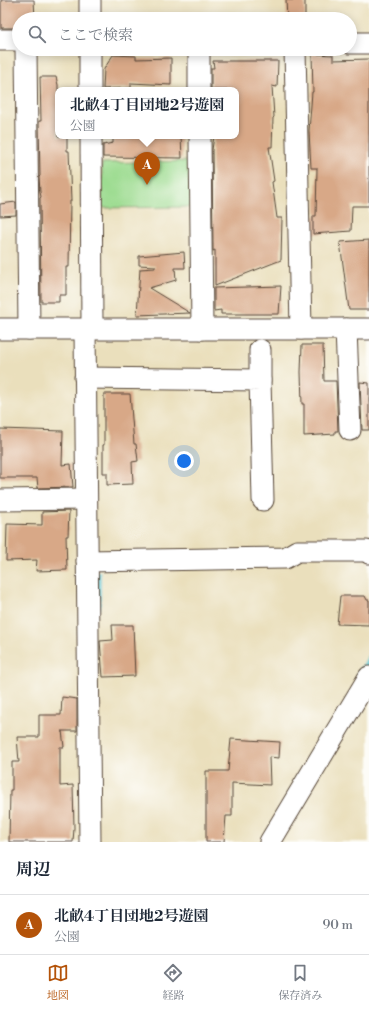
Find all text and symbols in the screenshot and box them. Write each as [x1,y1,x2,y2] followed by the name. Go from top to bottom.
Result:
[12,12,357,56] search box
[26,23,48,45] icon: search
[58,26,133,45] text: ここで検索
[55,87,239,139] popup
[70,96,224,115] text: 北畝4丁目団地2号遊園
[70,118,96,134] text: 公園
[134,152,160,185] pin: A
[174,451,194,471] your location
[16,859,50,881] text: 周辺
[54,907,208,926] text: 北畝4丁目団地2号遊園
[24,917,34,933] text: A
[322,917,353,933] text: 90 m
[54,929,80,945] text: 公園
[47,962,69,1003] tab: 地図
[162,962,184,1003] tab: 経路
[278,962,322,1003] tab: 保存済み

